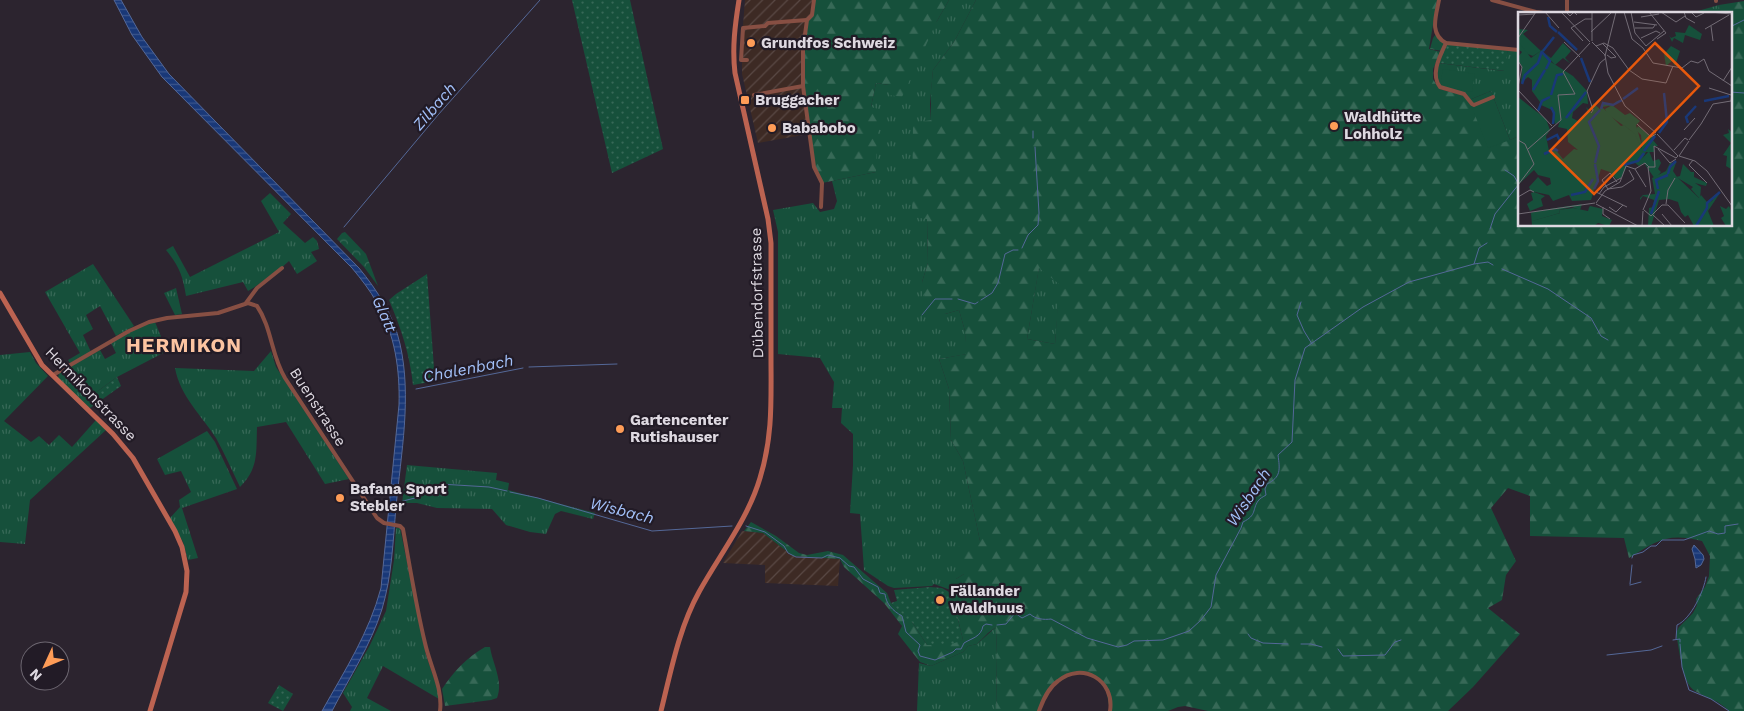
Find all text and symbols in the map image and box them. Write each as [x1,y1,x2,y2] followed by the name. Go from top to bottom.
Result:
[1518,12,1732,226] inset map
[761,34,895,52] place label: Grundfos Schweiz
[745,37,757,49] marker: Grundfos Schweiz
[408,79,460,135] water label: Zilbach
[755,91,840,109] place label: Bruggacher
[739,94,751,106] marker: Bruggacher
[1344,108,1421,143] place label: Waldhütte Lohholz
[782,119,856,137] place label: Bababobo
[1328,120,1340,132] marker: Waldhütte Lohholz
[766,122,778,134] marker: Bababobo
[747,227,767,359] street label: Dübendorfstrasse
[368,293,401,336] water label: Glatt
[126,333,242,357] district label: HERMIKON
[42,343,140,445] street label: Hermikonstrasse
[421,350,515,387] water label: Chalenbach
[286,364,350,450] street label: Buenstrasse
[630,411,729,446] place label: Gartencenter Rutishauser
[614,423,626,435] marker: Gartencenter Rutishauser
[1222,465,1275,530] water label: Wisbach
[350,480,447,515] place label: Bafana Sport Stebler
[334,492,346,504] marker: Bafana Sport Stebler
[588,493,656,528] water label: Wisbach
[950,582,1023,617] place label: Fällander Waldhuus
[934,594,946,606] marker: Fällander Waldhuus
[20,641,70,691] north arrow
[26,666,45,684] text: N

